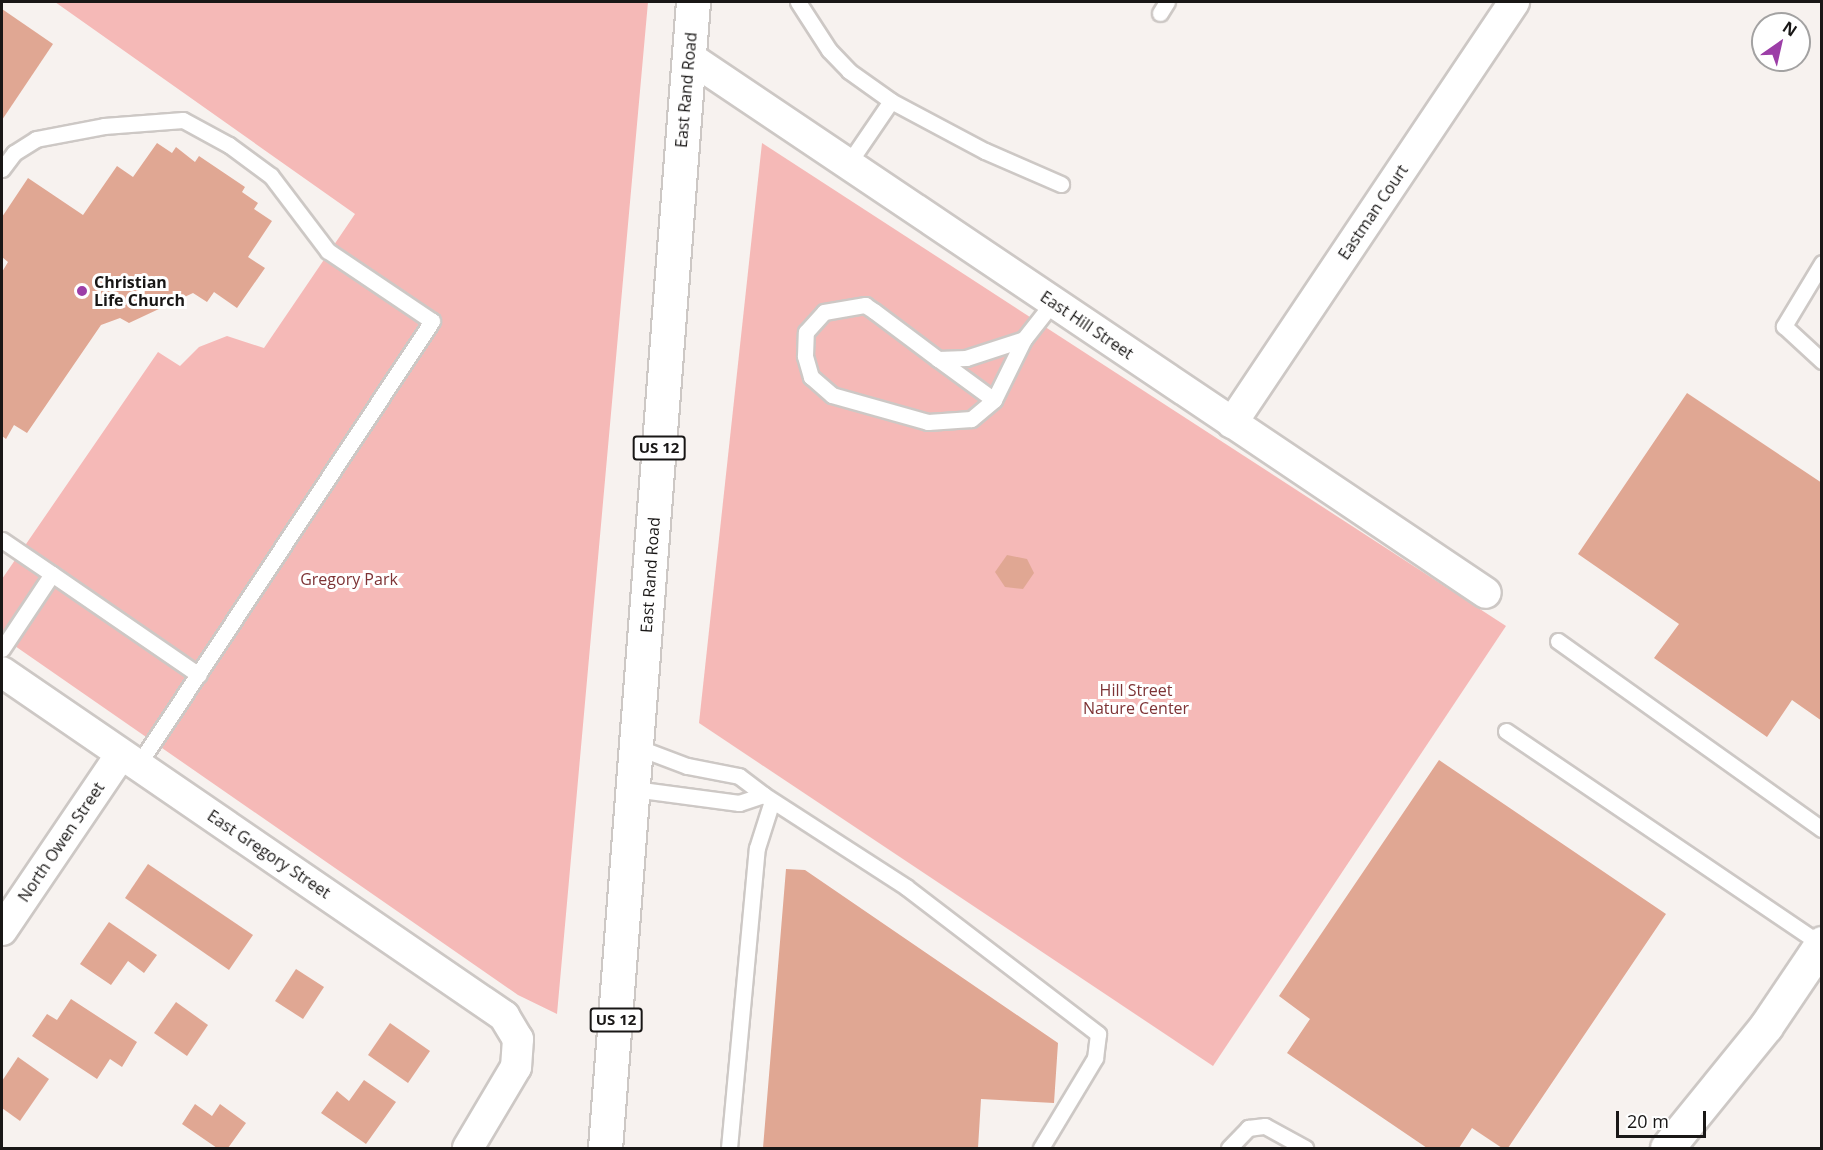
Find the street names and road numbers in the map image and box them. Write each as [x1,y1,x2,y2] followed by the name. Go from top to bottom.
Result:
[671,31,701,149] street label: East Rand Road
[1334,161,1412,263] street label: Eastman Court
[1037,287,1137,363] street label: East Hill Street
[632,436,686,460] road number: US 12
[636,516,664,634] street label: East Rand Road
[14,778,108,906] street label: North Owen Street
[204,806,334,902] street label: East Gregory Street
[589,1008,643,1032] road number: US 12

